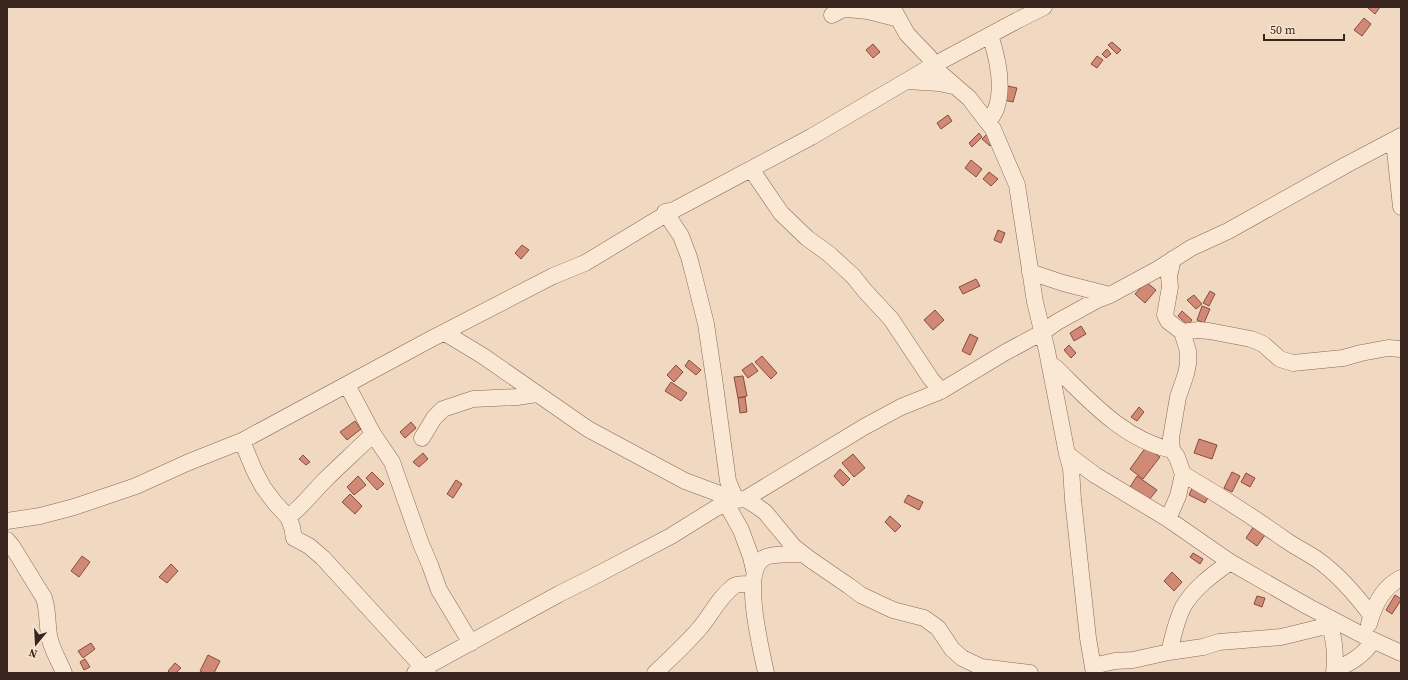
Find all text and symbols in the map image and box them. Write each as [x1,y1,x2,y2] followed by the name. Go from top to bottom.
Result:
[1264,16,1344,42] scale bar
[1270,22,1296,38] text: 50 m
[16,624,56,664] north arrow
[27,645,39,661] text: N

